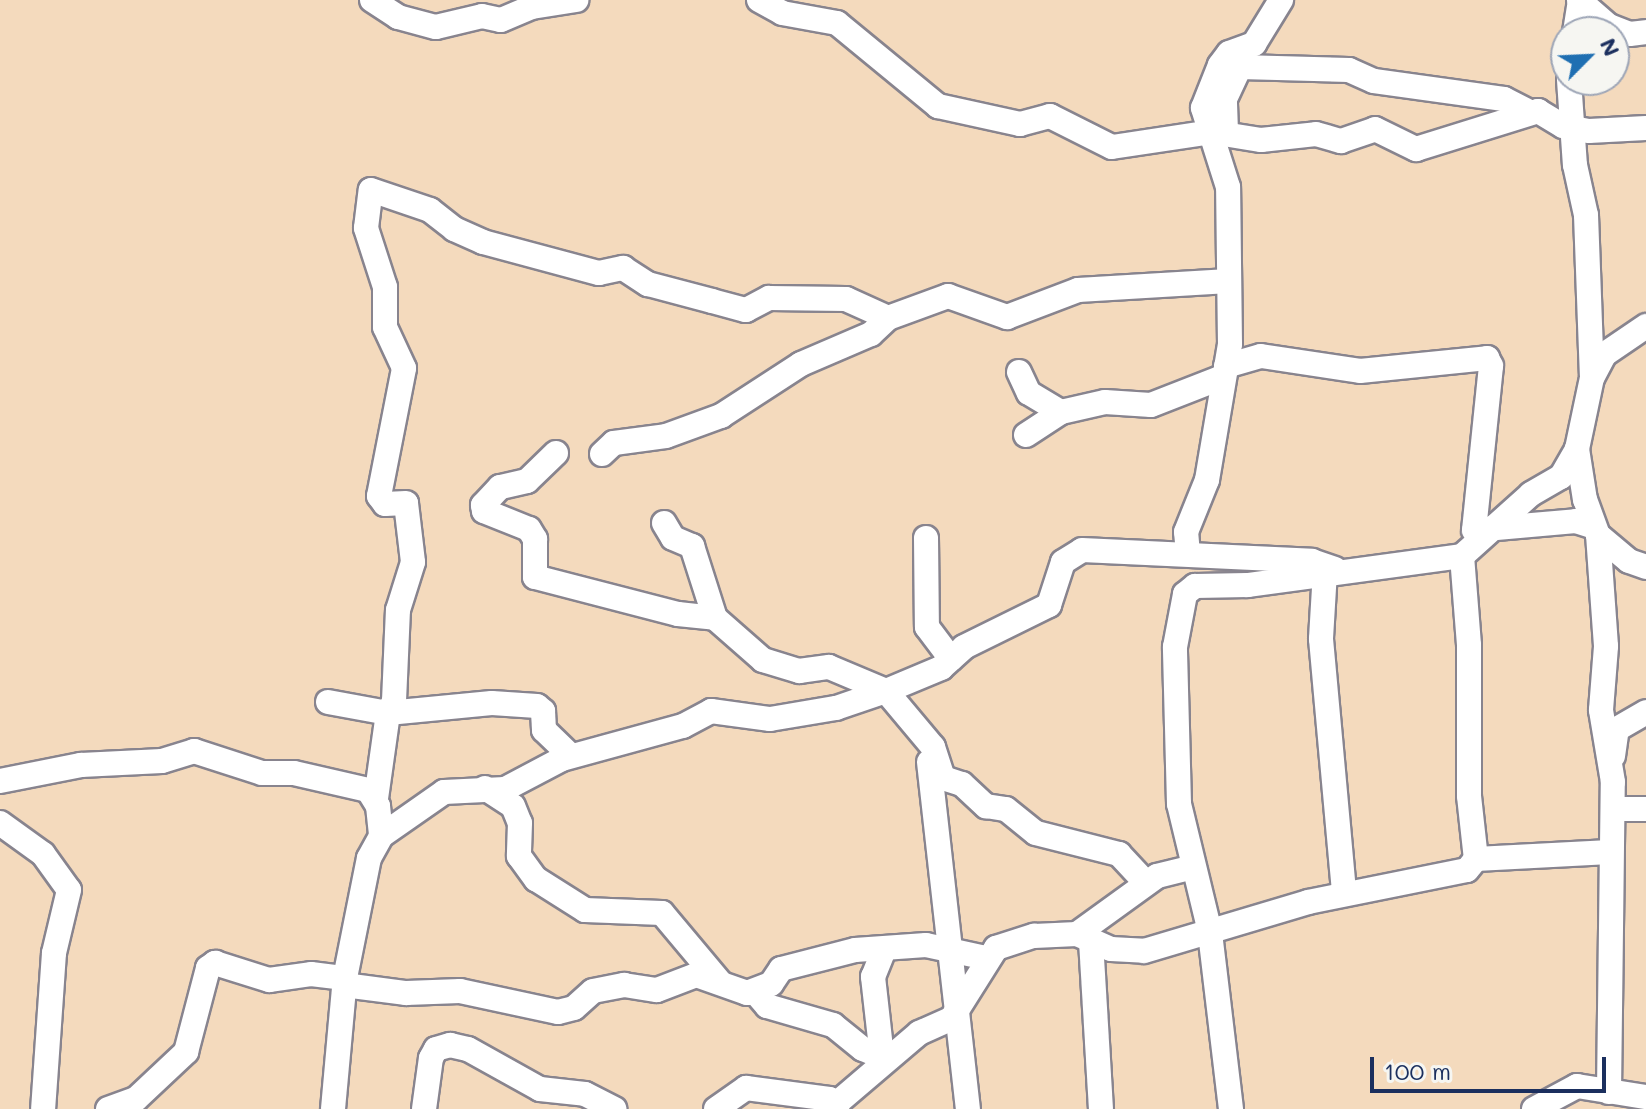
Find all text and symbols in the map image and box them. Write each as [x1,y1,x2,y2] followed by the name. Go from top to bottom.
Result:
[1550,16,1630,96] north arrow
[1594,33,1627,60] text: N
[1374,1041,1610,1091] scale bar
[1384,1055,1451,1086] text: 100 m

